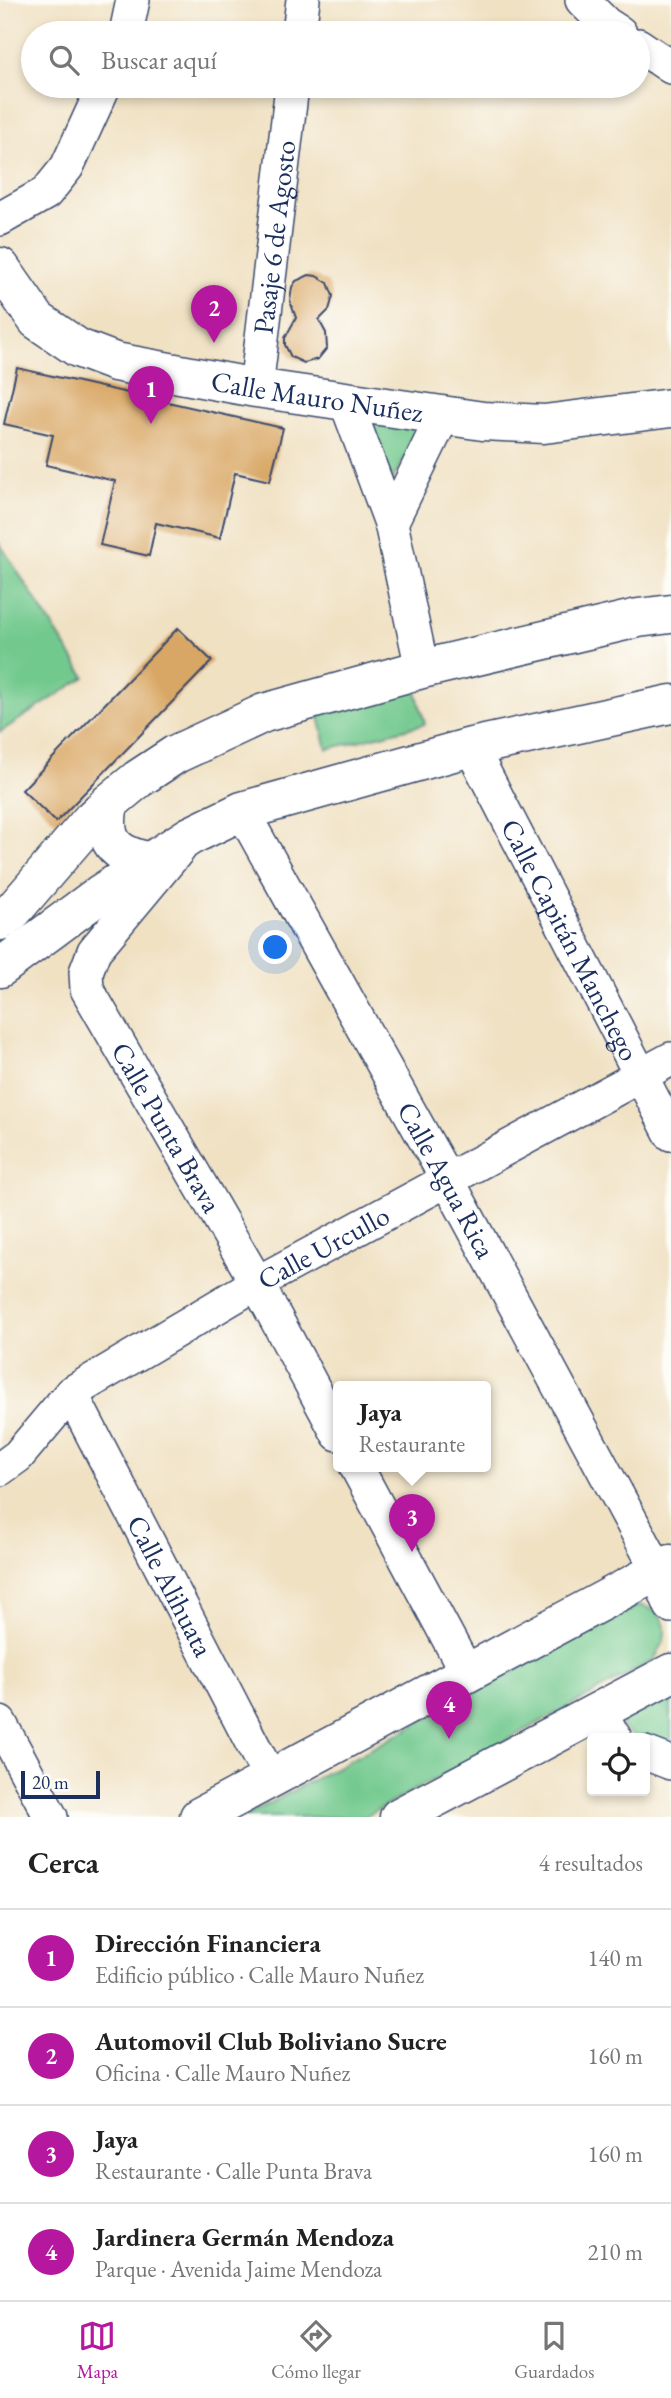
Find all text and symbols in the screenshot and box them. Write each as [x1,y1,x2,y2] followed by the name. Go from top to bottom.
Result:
[21,21,650,98] search box
[45,41,83,79] icon: search
[101,43,217,77] text: Buscar aquí
[245,138,303,336] street label: Pasaje 6 de Agosto
[191,285,237,343] pin: 2
[208,362,426,430] street label: Calle Mauro Nuñez
[128,366,174,424] pin: 1
[493,813,648,1067] street label: Calle Capitán Manchego
[258,930,292,964] your location
[104,1036,231,1220] street label: Calle Punta Brava
[389,1095,505,1265] street label: Calle Agua Rica
[251,1197,395,1297] street label: Calle Urcullo
[333,1381,491,1472] popup
[359,1395,402,1429] text: Jaya
[359,1429,465,1459] text: Restaurante
[389,1494,435,1552] pin: 3
[119,1509,222,1663] street label: Calle Alihuata
[426,1681,472,1739] pin: 4
[587,1733,650,1796] map controls
[587,1733,650,1796] button: locate
[21,1768,100,1800] scale bar
[32,1770,69,1795] text: 20 m
[28,1843,99,1882] text: Cerca
[539,1848,643,1878] text: 4 resultados
[95,1926,321,1960] text: Dirección Financiera
[45,1943,57,1973] text: 1
[587,1943,643,1973] text: 140 m
[95,1960,424,1990] text: Edificio público · Calle Mauro Nuñez
[95,2024,447,2058] text: Automovil Club Boliviano Sucre
[45,2041,57,2071] text: 2
[587,2041,643,2071] text: 160 m
[95,2058,350,2088] text: Oficina · Calle Mauro Nuñez
[95,2122,138,2156] text: Jaya
[45,2139,57,2169] text: 3
[587,2139,643,2169] text: 160 m
[95,2156,372,2186] text: Restaurante · Calle Punta Brava
[95,2220,394,2254] text: Jardinera Germán Mendoza
[45,2237,57,2267] text: 4
[587,2237,643,2267] text: 210 m
[95,2254,382,2284] text: Parque · Avenida Jaime Mendoza
[77,2317,118,2384] tab: Mapa
[271,2317,361,2384] tab: Cómo llegar
[514,2317,594,2384] tab: Guardados

